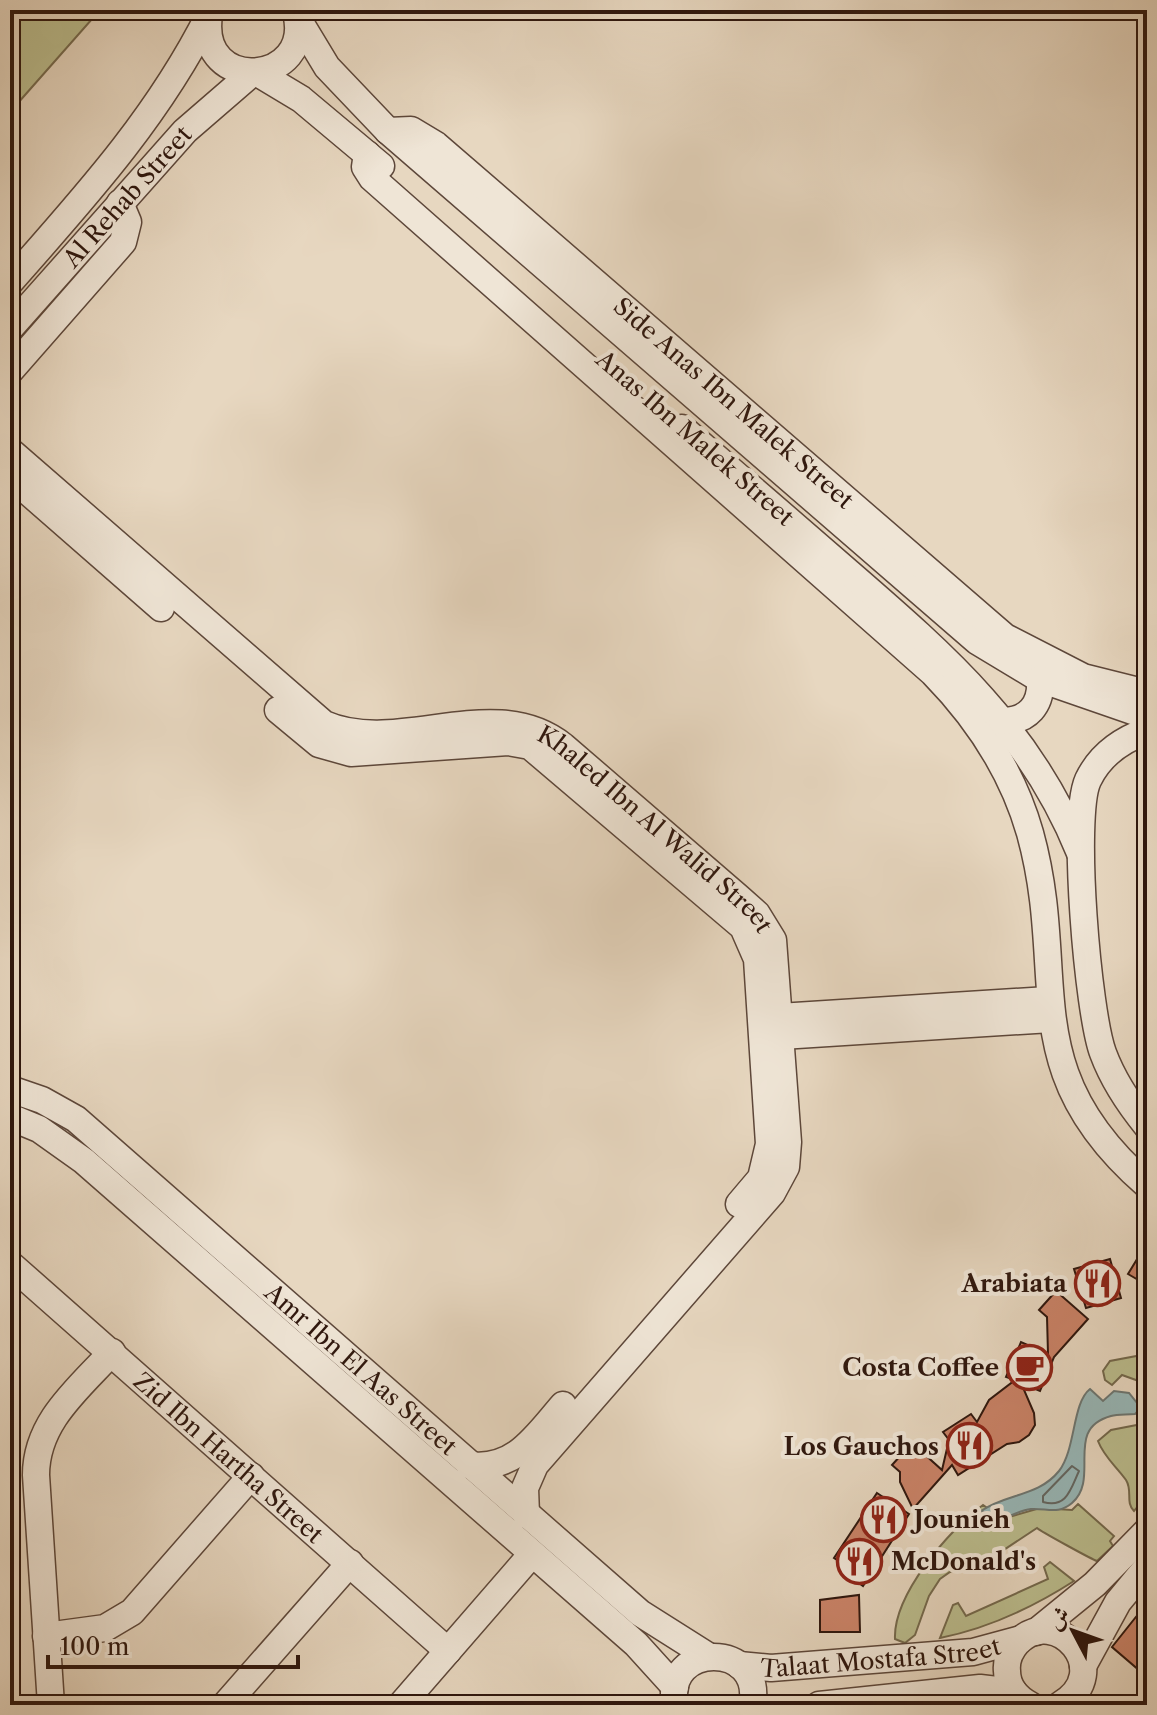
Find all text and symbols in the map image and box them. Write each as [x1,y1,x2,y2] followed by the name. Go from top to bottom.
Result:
[56,120,197,274] street label: Al Rehab Street
[607,291,859,515] street label: Side Anas Ibn Malek Street
[590,344,800,532] street label: Anas Ibn Malek Street
[533,719,779,938] street label: Khaled Ibn Al Walid Street
[1074,1259,1122,1307] restaurant icon: Arabiata
[960,1269,1068,1298] place label: Arabiata
[259,1276,464,1461] street label: Amr Ibn El Aas Street
[1006,1343,1054,1391] cafe icon: Costa Coffee
[842,1353,999,1382] place label: Costa Coffee
[128,1366,330,1549] street label: Zid Ibn Hartha Street
[946,1422,994,1470] restaurant icon: Los Gauchos
[784,1432,939,1461] place label: Los Gauchos
[859,1495,907,1543] restaurant icon: Jounieh
[910,1505,1011,1534] place label: Jounieh
[836,1537,884,1585] restaurant icon: McDonald's
[891,1547,1036,1576] place label: McDonald's
[1033,1591,1113,1671] north arrow
[1041,1601,1076,1635] text: ش
[48,1619,298,1669] scale bar
[759,1631,1004,1683] street label: Talaat Mostafa Street
[60,1632,129,1661] text: 100 m

